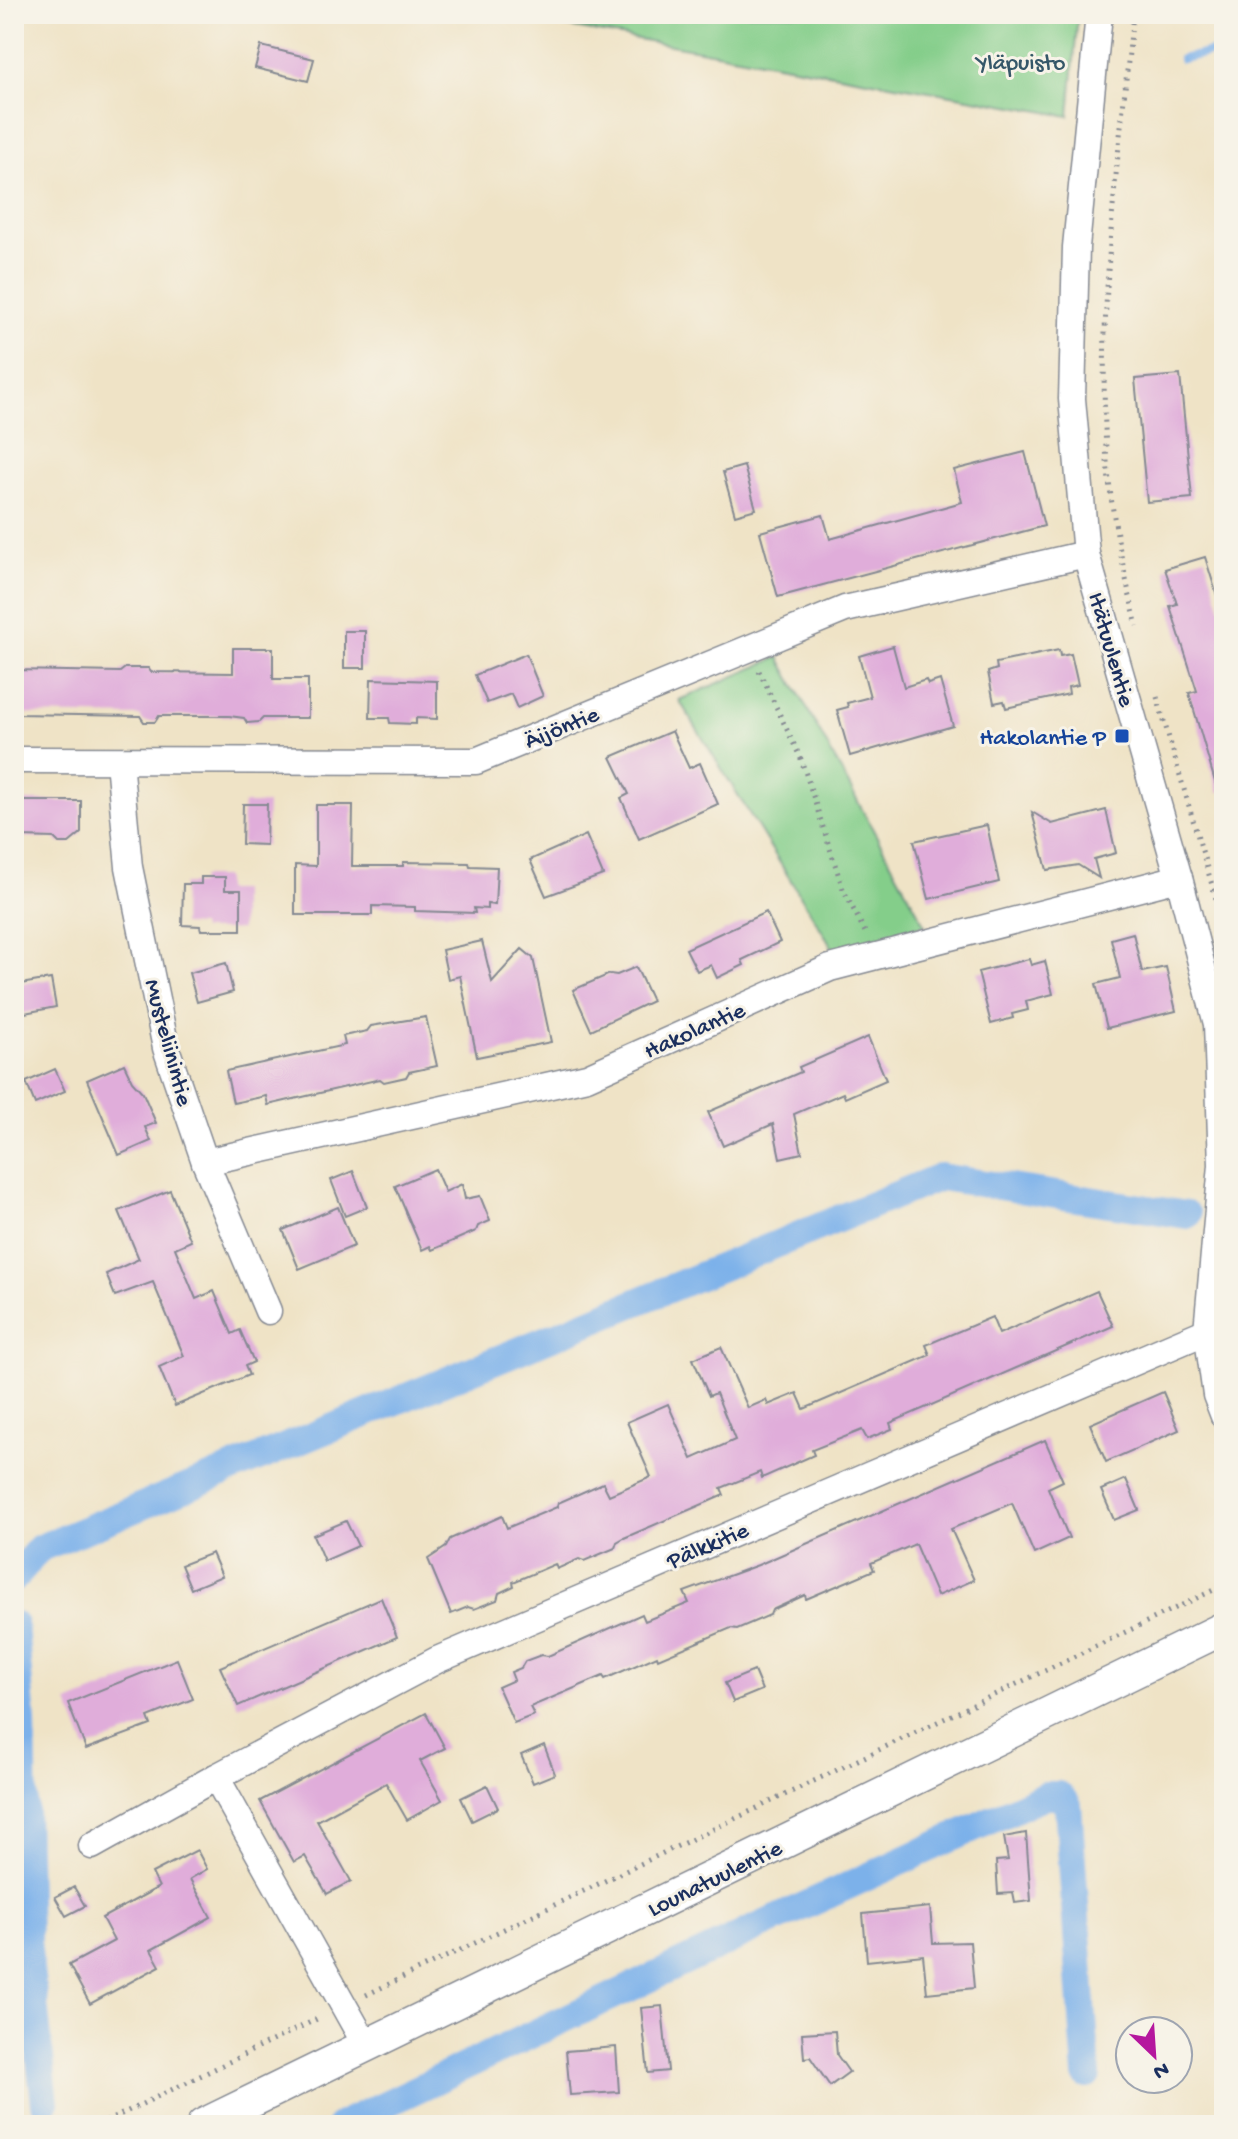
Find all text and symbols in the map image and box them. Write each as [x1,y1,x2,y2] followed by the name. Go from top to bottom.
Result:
[974,50,1066,79] park label: Yläpuisto
[1079,589,1140,711] street label: Itätuulentie
[521,701,604,757] street label: Äijöntie
[979,725,1107,754] place label: Hakolantie P
[1113,727,1131,745] marker: Hakolantie P
[136,976,198,1110] street label: Musteliinintie
[640,997,751,1067] street label: Hakolantie
[662,1517,754,1578] street label: Pälkkitie
[644,1835,788,1925] street label: Lounatuulentie
[1114,2015,1194,2095] north arrow
[1149,2055,1173,2084] text: N

